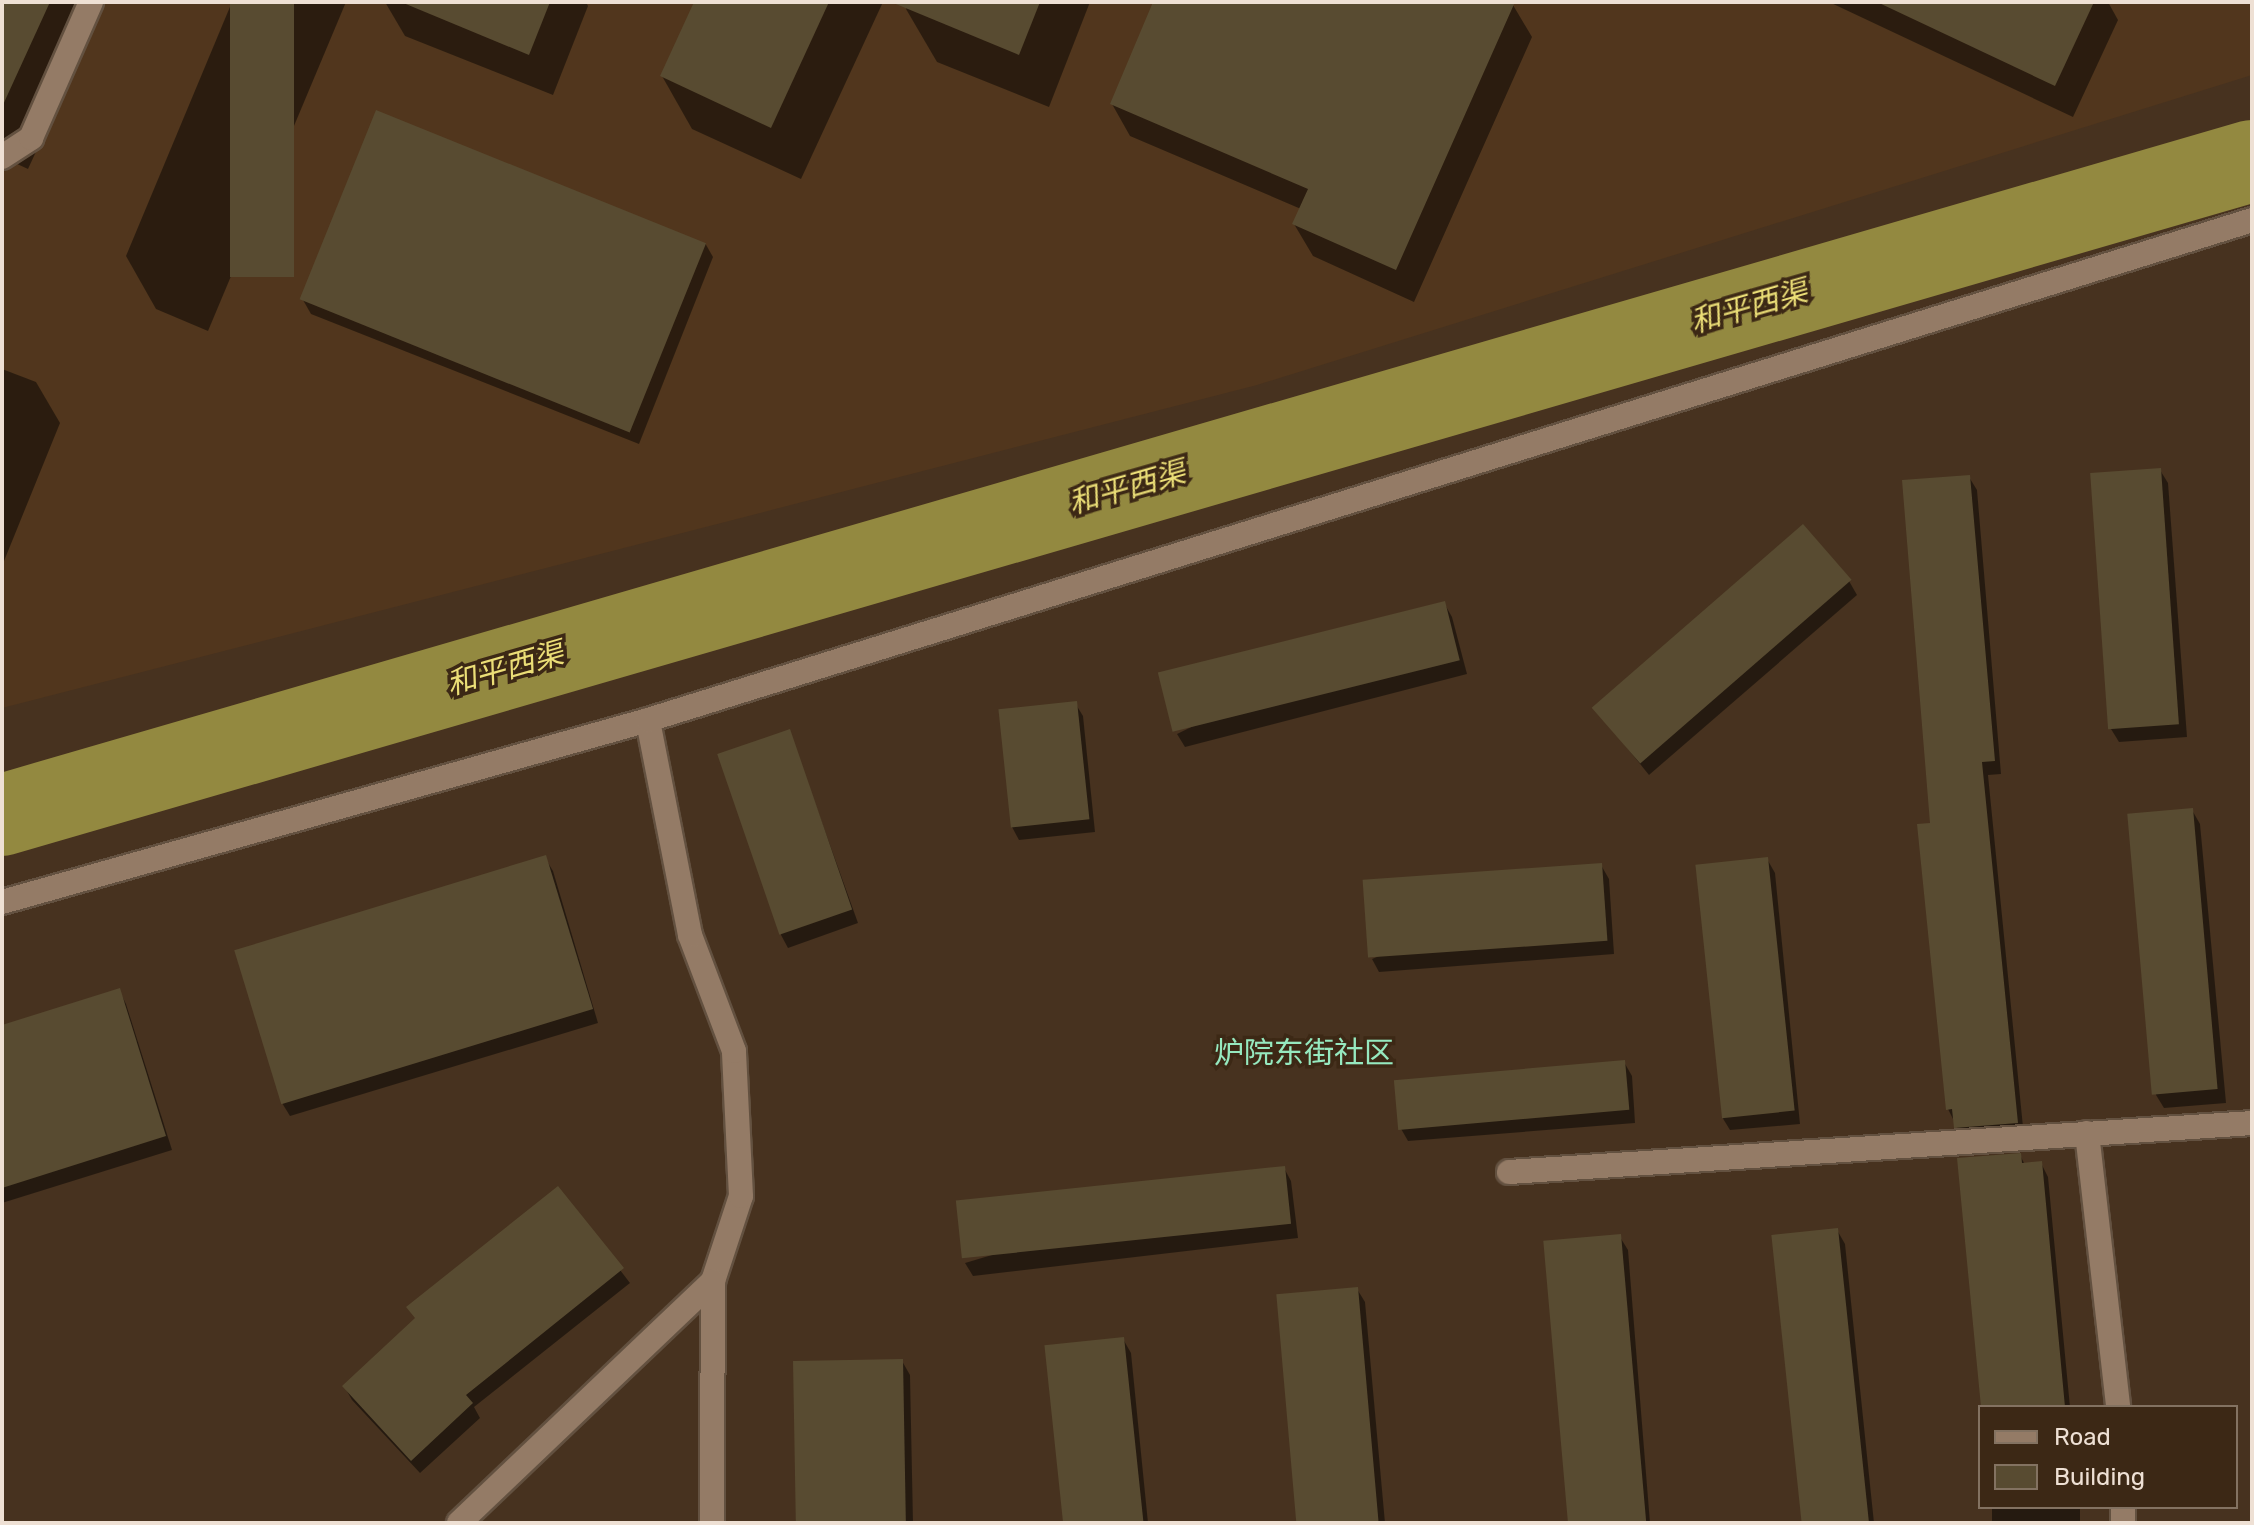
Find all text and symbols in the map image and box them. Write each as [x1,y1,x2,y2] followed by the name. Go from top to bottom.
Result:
[1686,273,1812,341] water label: 和平西渠
[1064,454,1190,522] water label: 和平西渠
[442,635,568,703] water label: 和平西渠
[1214,1035,1394,1071] district label: 炉院东街社区
[1978,1405,2238,1509] legend
[2054,1423,2111,1451] text: Road
[2054,1463,2145,1491] text: Building

